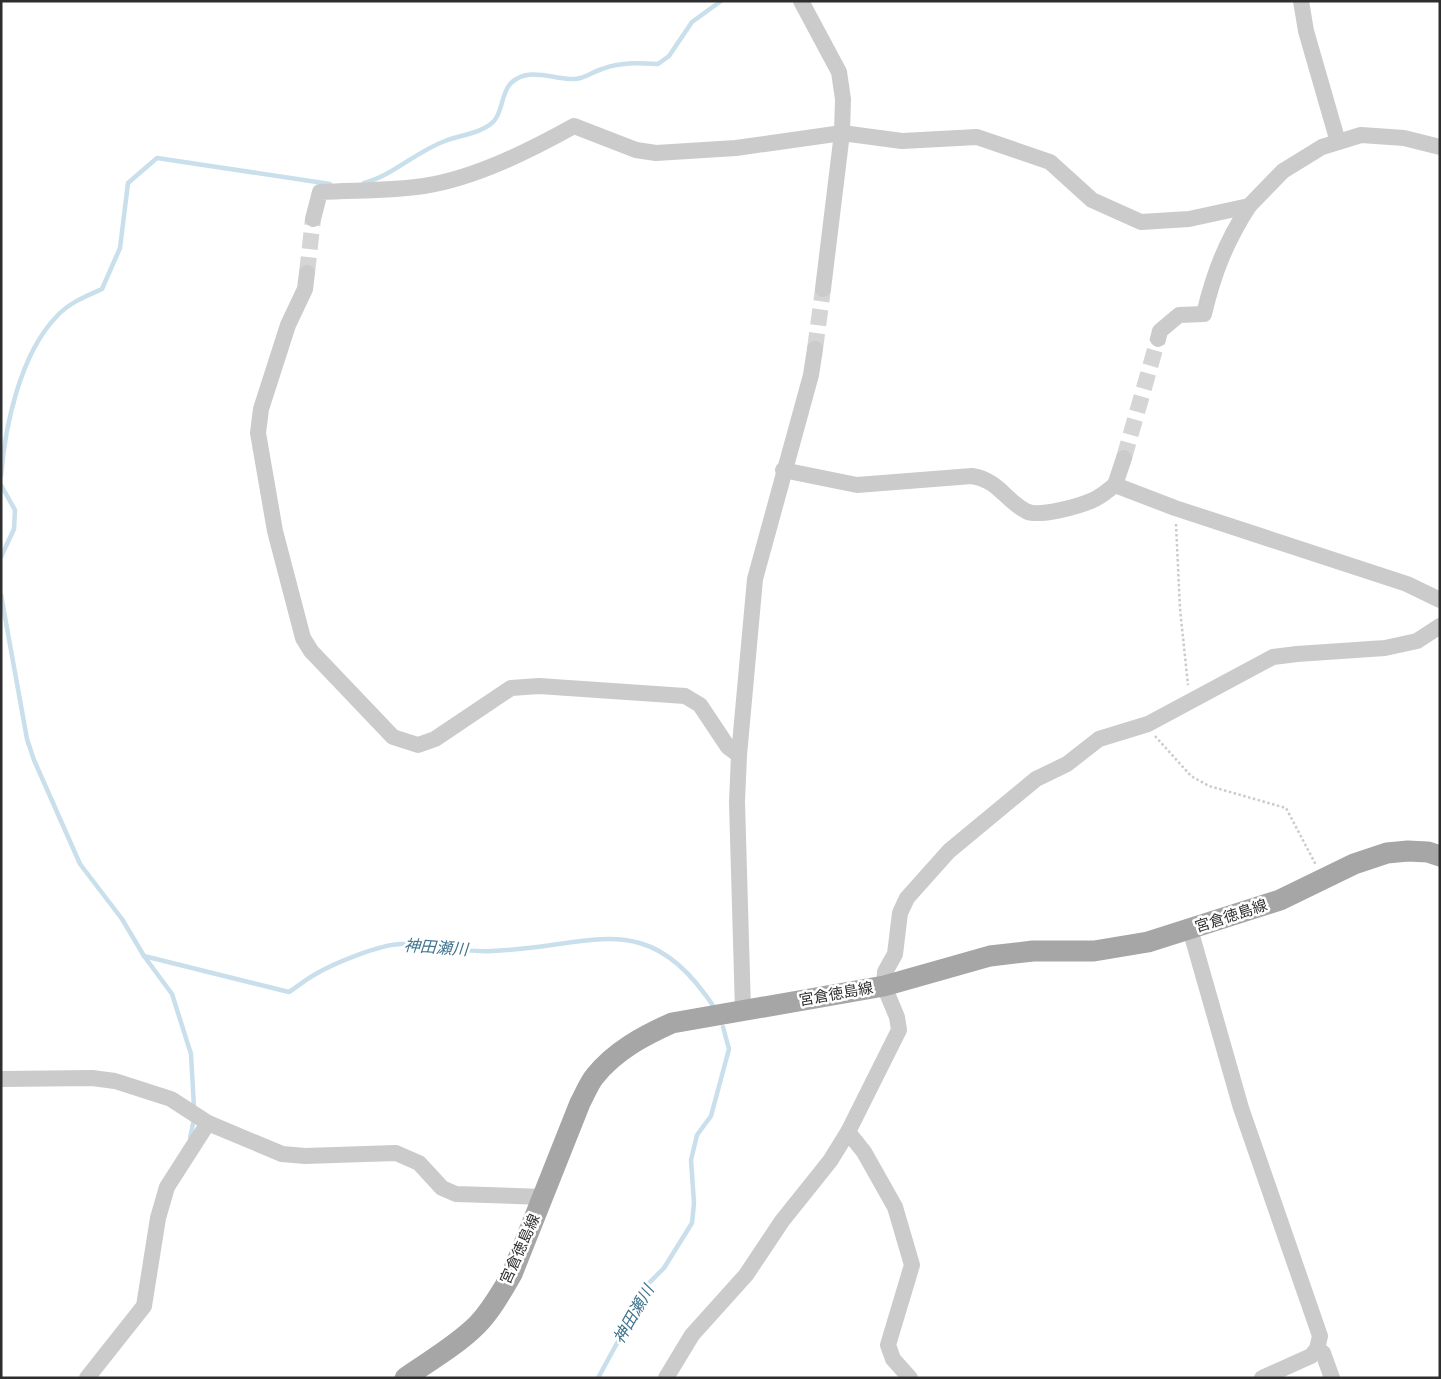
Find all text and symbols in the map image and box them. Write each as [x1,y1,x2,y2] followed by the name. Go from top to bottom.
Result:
[1193,897,1269,935] street label: 宮倉徳島線
[403,937,470,958] water label: 神田瀬川
[798,980,874,1008] street label: 宮倉徳島線
[497,1211,543,1287] street label: 宮倉徳島線
[610,1281,658,1346] water label: 神田瀬川

